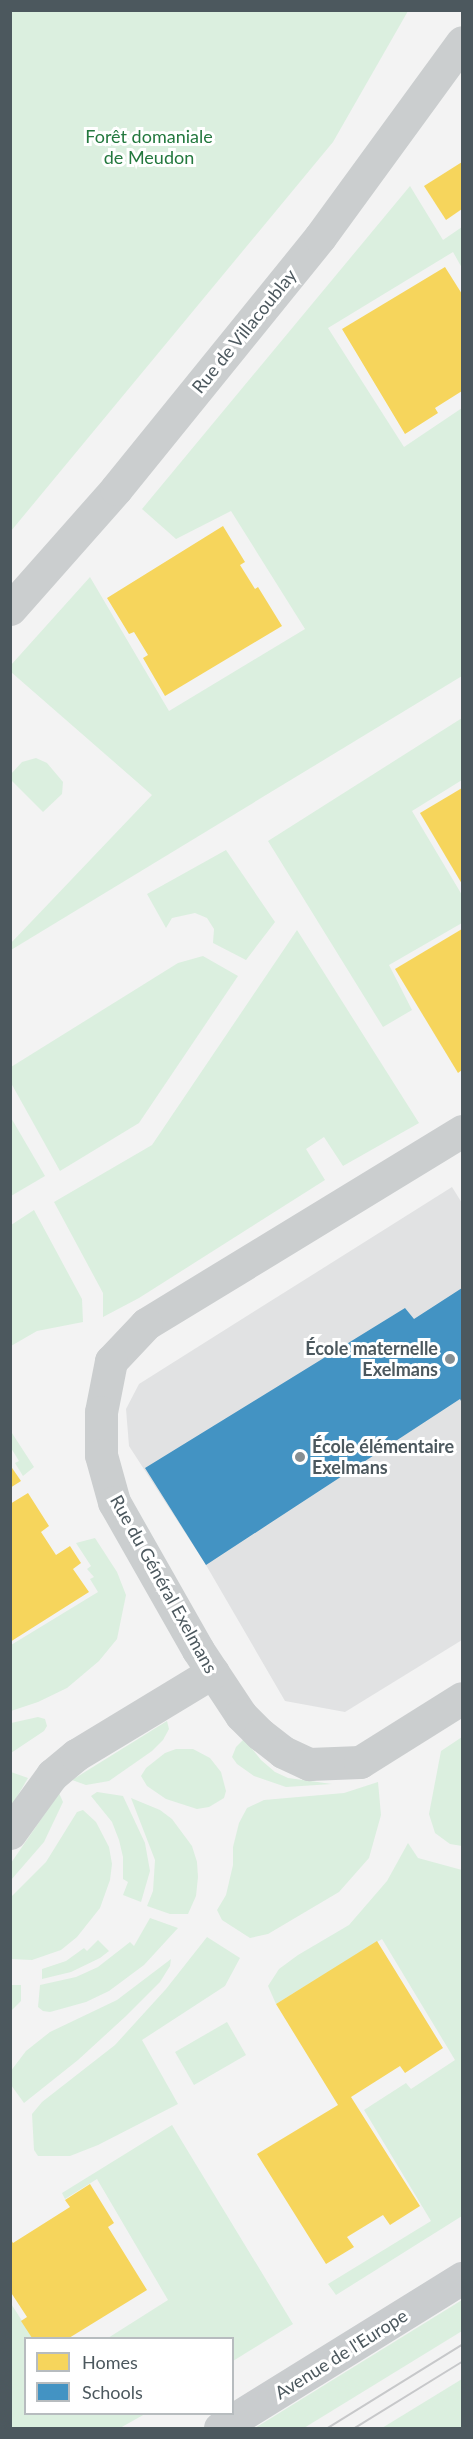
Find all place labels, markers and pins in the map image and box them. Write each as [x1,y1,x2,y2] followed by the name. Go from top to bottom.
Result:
[305,1338,438,1380] place label: École maternelle Exelmans
[443,1352,457,1366] marker: École maternelle Exelmans
[312,1436,454,1478] place label: École élémentaire Exelmans
[293,1450,307,1464] marker: École élémentaire Exelmans

